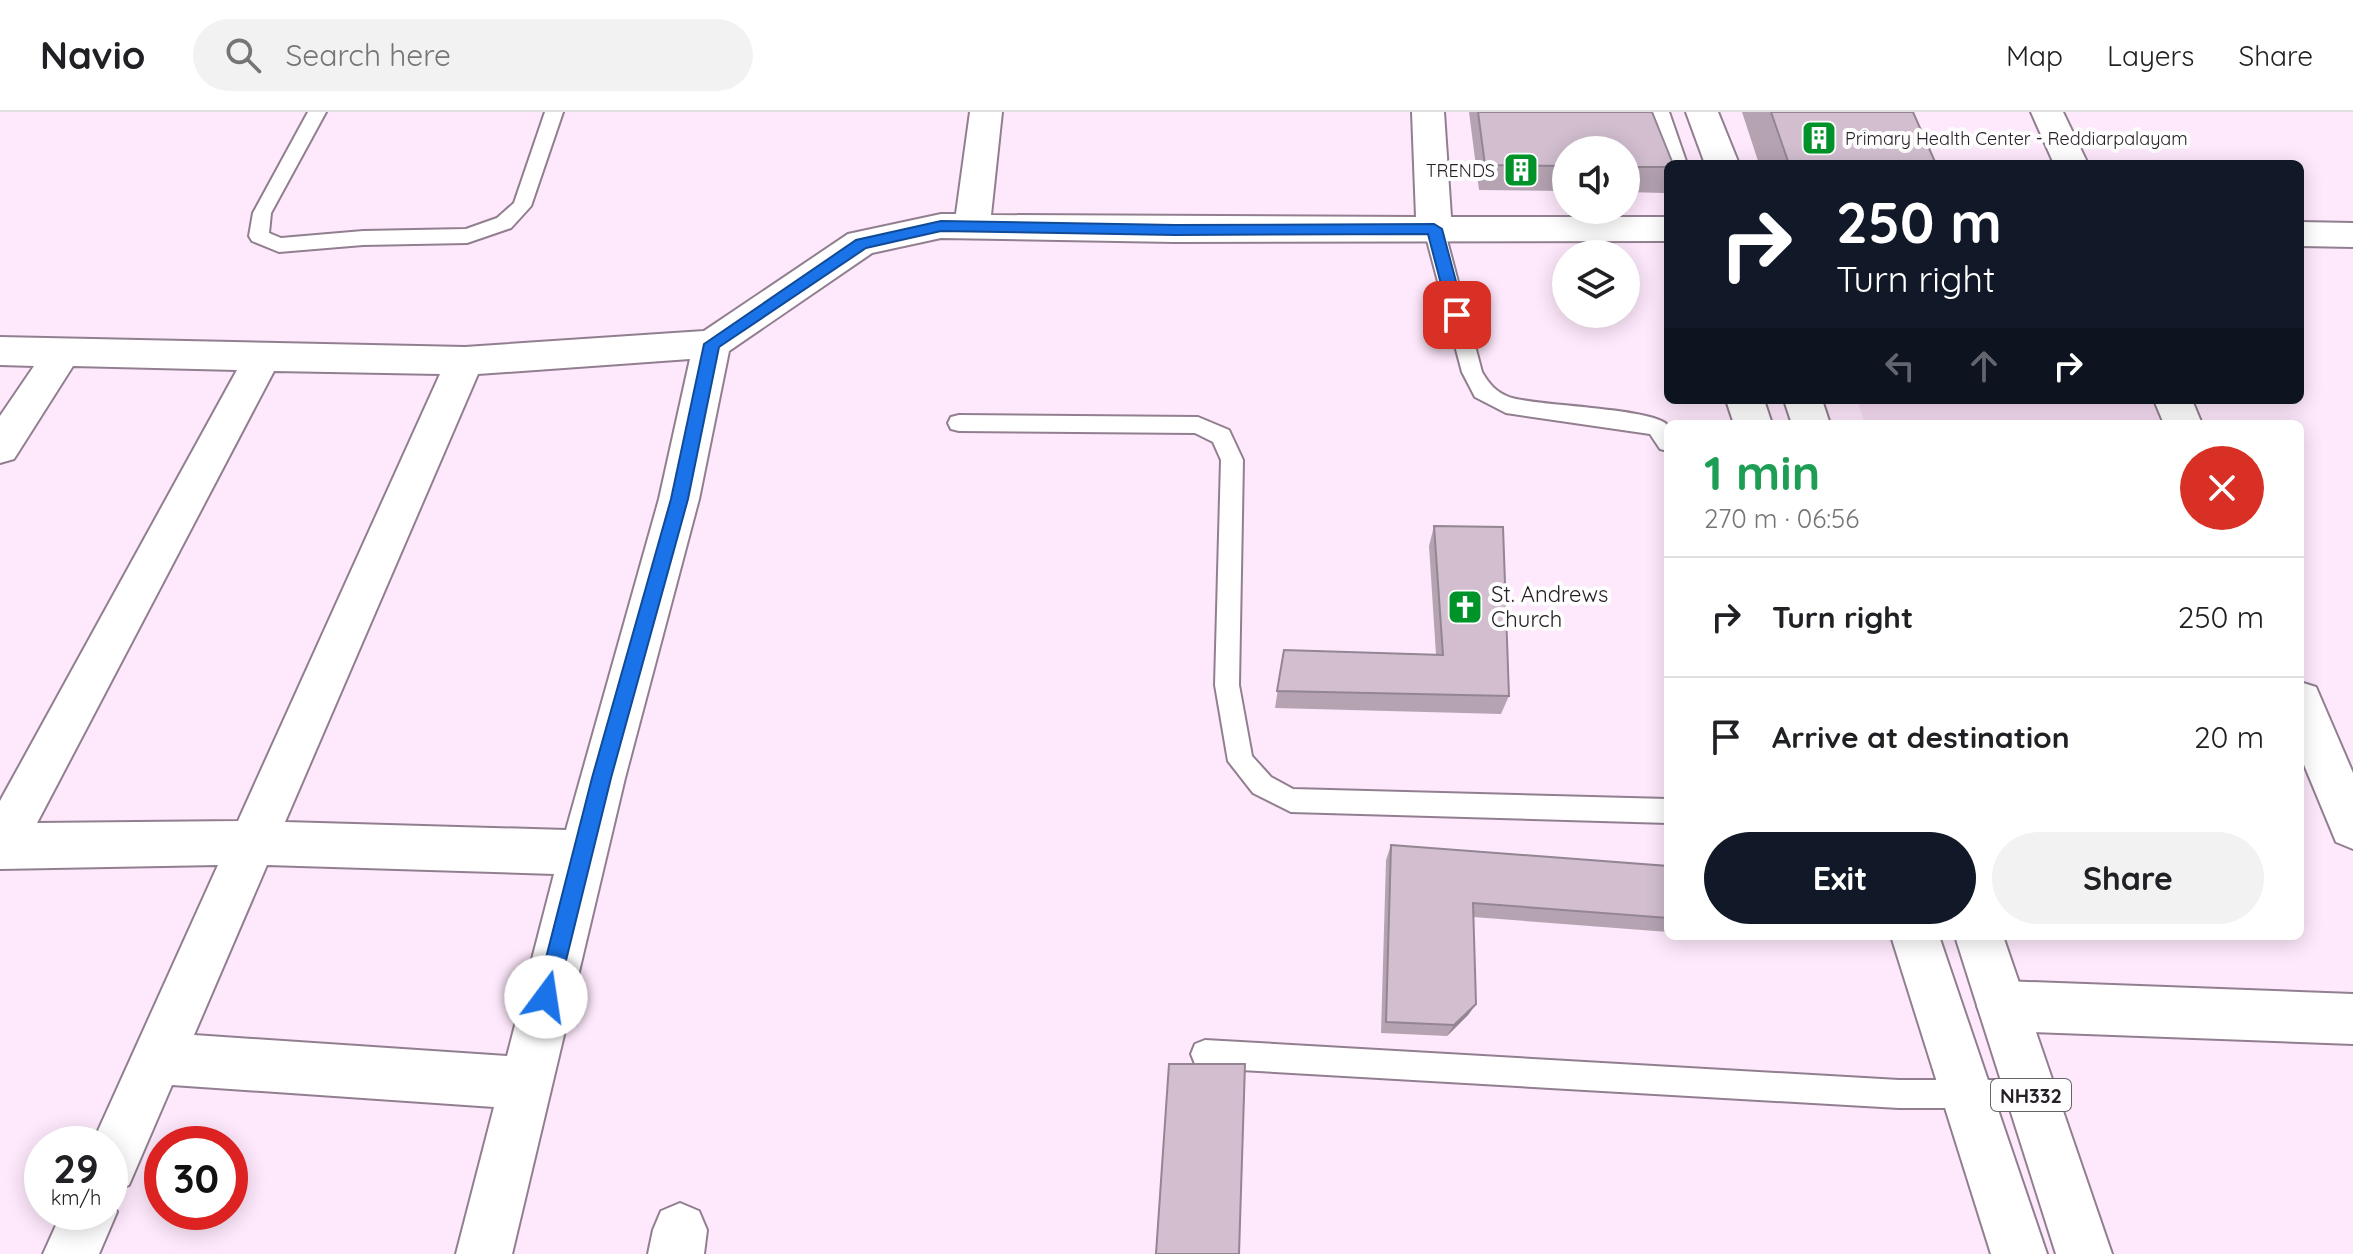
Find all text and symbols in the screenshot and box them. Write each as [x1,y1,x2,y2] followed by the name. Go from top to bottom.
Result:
[193,19,753,91] search box
[40,31,145,79] text: Navio
[221,33,265,77] icon: search
[285,36,451,74] text: Search here
[2006,38,2063,73] text: Map
[2107,38,2194,73] text: Layers
[2238,38,2313,73] text: Share
[1800,119,1838,157] building icon: Primary Health Center - Reddiarpalayam
[1845,127,2188,150] place label: Primary Health Center - Reddiarpalayam
[1552,136,1640,328] map controls
[1552,136,1640,224] button: sound
[1502,151,1540,189] building icon: TRENDS
[1426,159,1495,182] place label: TRENDS
[1836,187,2002,257] text: 250 m
[1704,192,1808,296] icon: right
[1552,240,1640,328] button: layers
[1836,256,1995,301] text: Turn right
[1423,281,1491,349] pin
[1435,293,1479,337] icon: arrive
[1878,344,1922,388] icon: left
[1962,344,2006,388] icon: ahead
[2046,344,2090,388] icon: right
[1704,442,1820,502] text: 1 min
[2180,446,2264,530] button: close
[1704,502,1859,535] text: 270 m · 06:56
[1491,580,1608,633] place label: St. Andrews Church
[1446,588,1484,626] church icon: St. Andrews Church
[1704,595,1748,639] icon: right
[1772,598,1913,636] text: Turn right
[2178,598,2264,636] text: 250 m
[1704,715,1748,759] icon: arrive
[1772,718,2070,756] text: Arrive at destination
[2194,718,2264,756] text: 20 m
[1704,832,1976,924] button: Exit
[1992,832,2264,924] button: Share
[504,955,588,1039] position arrow
[1991,1079,2071,1111] road number: NH332
[144,1126,248,1230] speed limit sign: 30
[53,1143,99,1193] text: 29
[51,1185,101,1210] text: km/h

